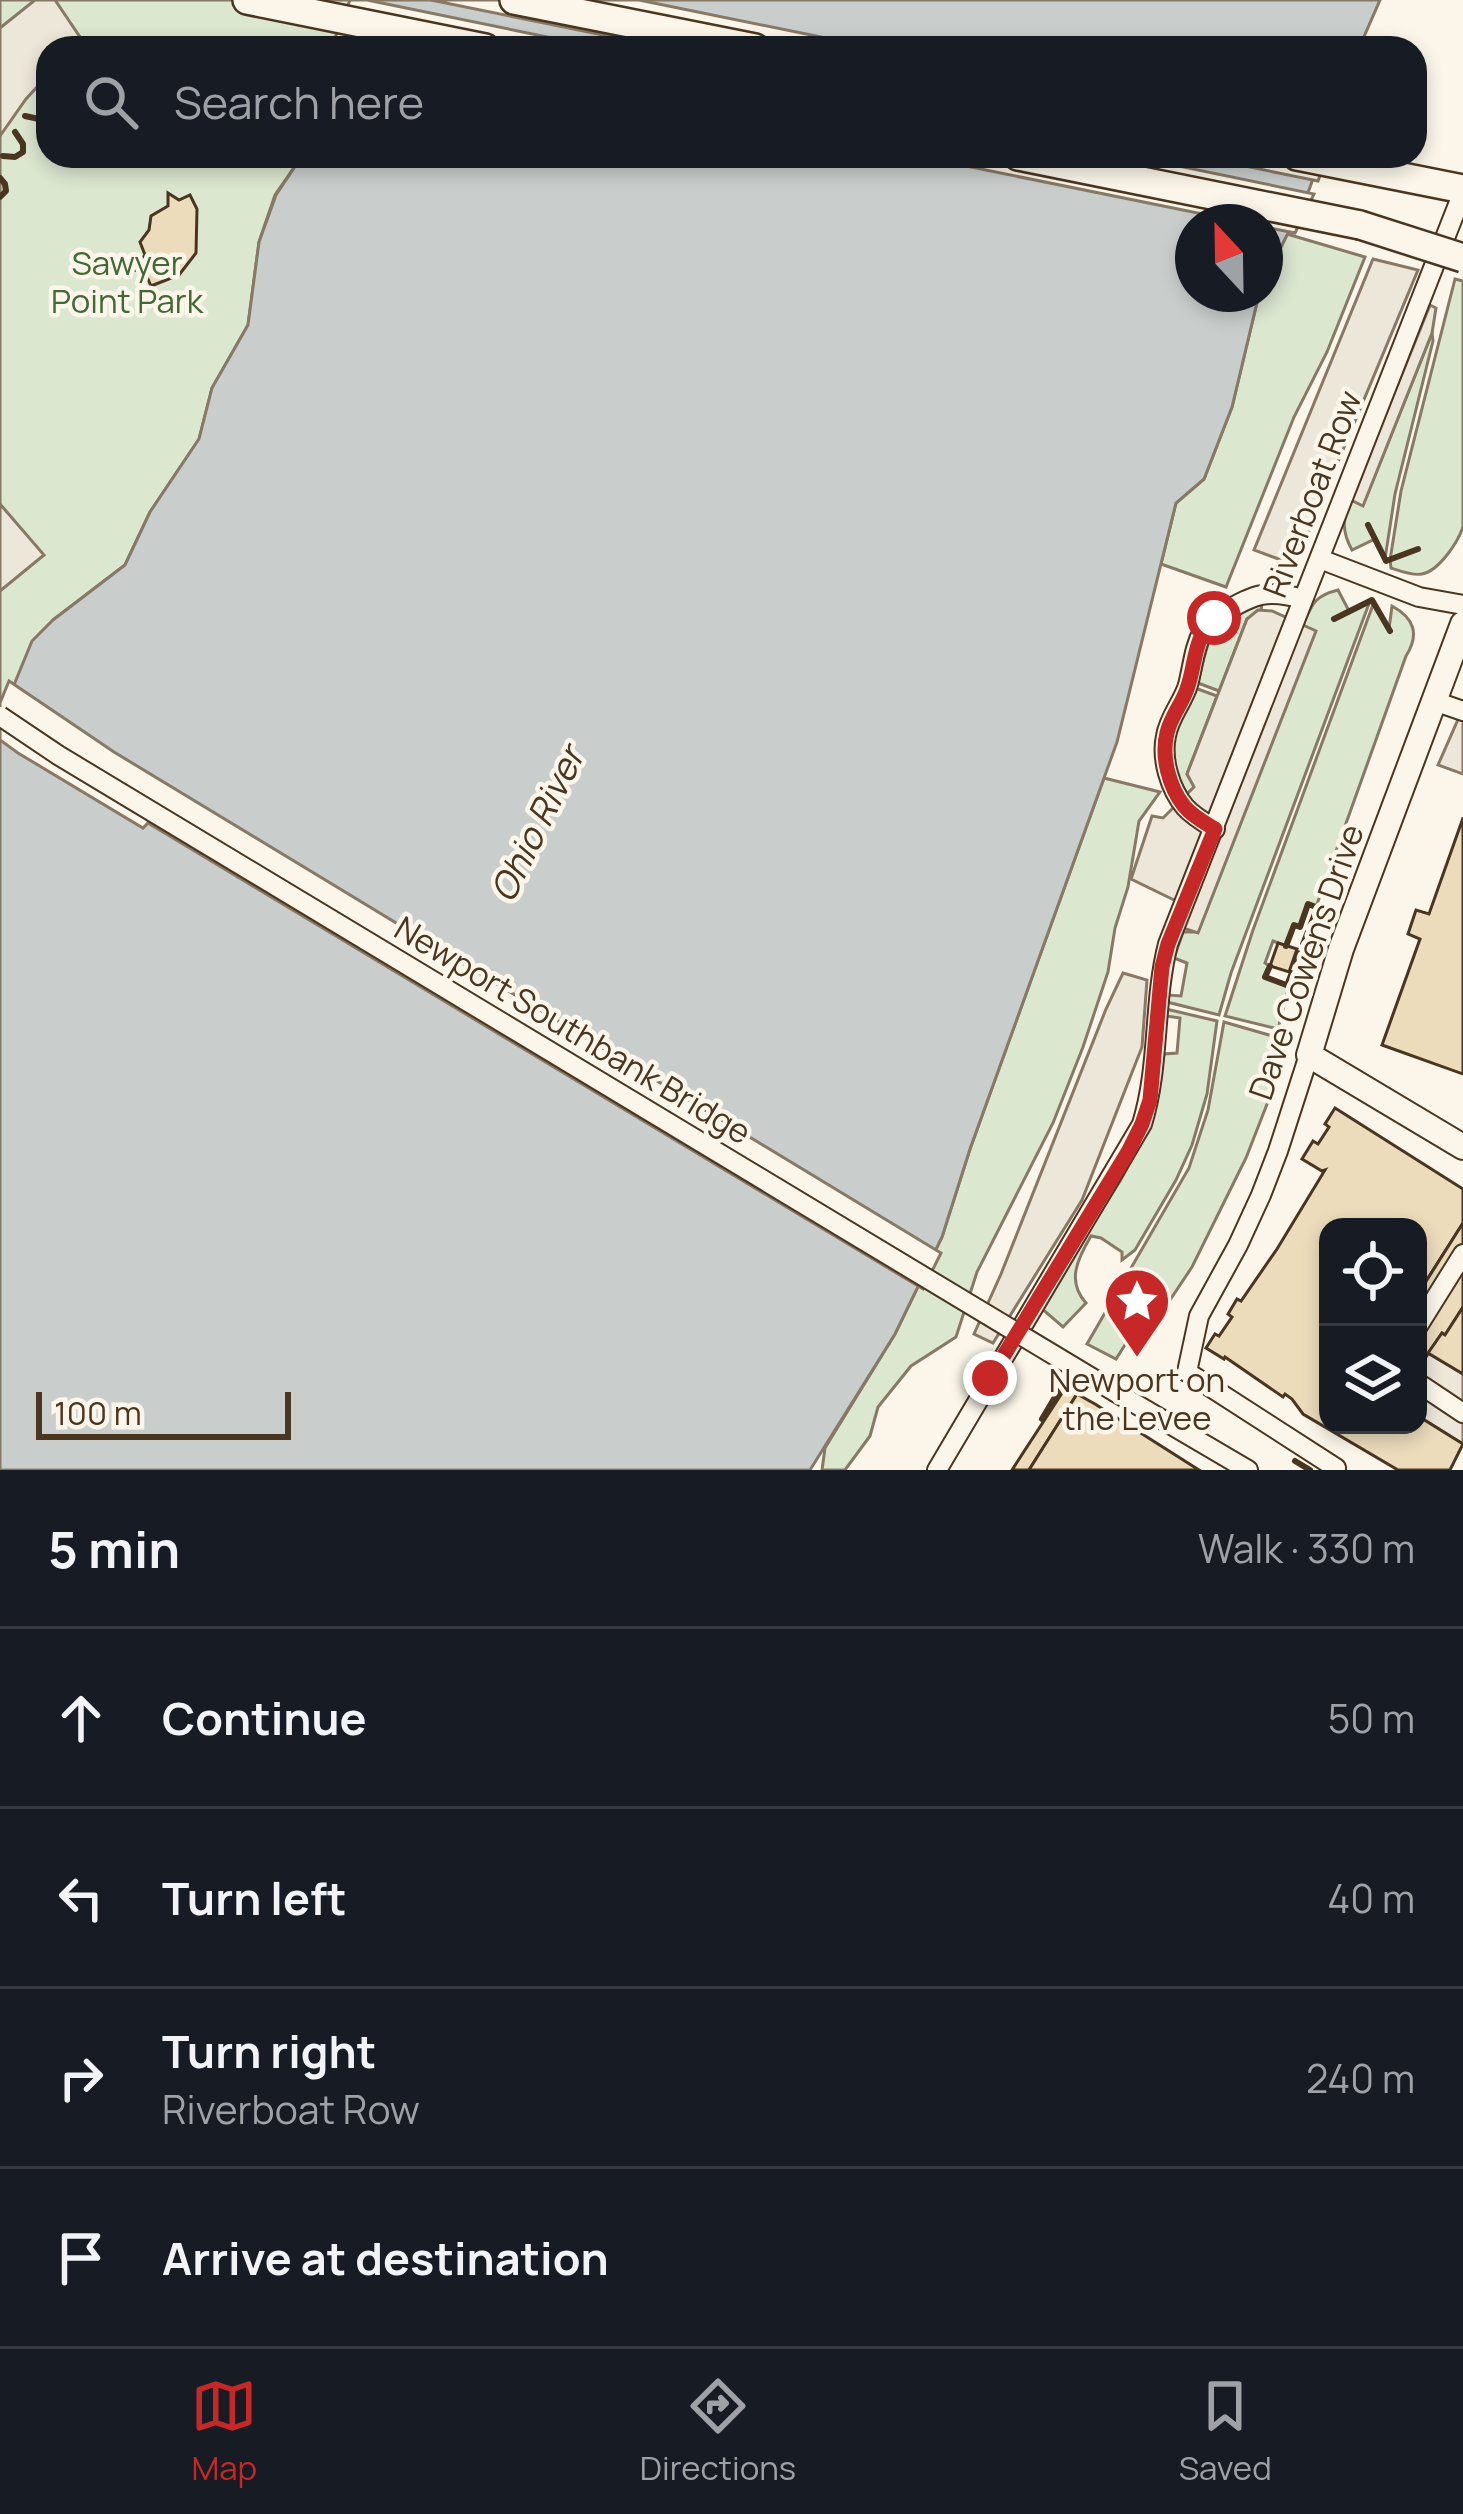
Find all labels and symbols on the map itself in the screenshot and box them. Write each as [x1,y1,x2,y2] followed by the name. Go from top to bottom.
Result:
[1175,204,1283,312] north arrow
[51,240,205,323] park label: Sawyer Point Park
[1251,384,1372,604] street label: Riverboat Row
[1187,591,1241,645] route start
[478,734,597,910] water label: Ohio River
[1237,818,1374,1106] street label: Dave Cowens Drive
[387,905,760,1154] street label: Newport Southbank Bridge
[1102,1266,1172,1360] place icon: Newport on the Levee
[963,1351,1017,1405] route end
[1049,1357,1225,1440] place label: Newport on the Levee
[36,1386,291,1439] scale bar

